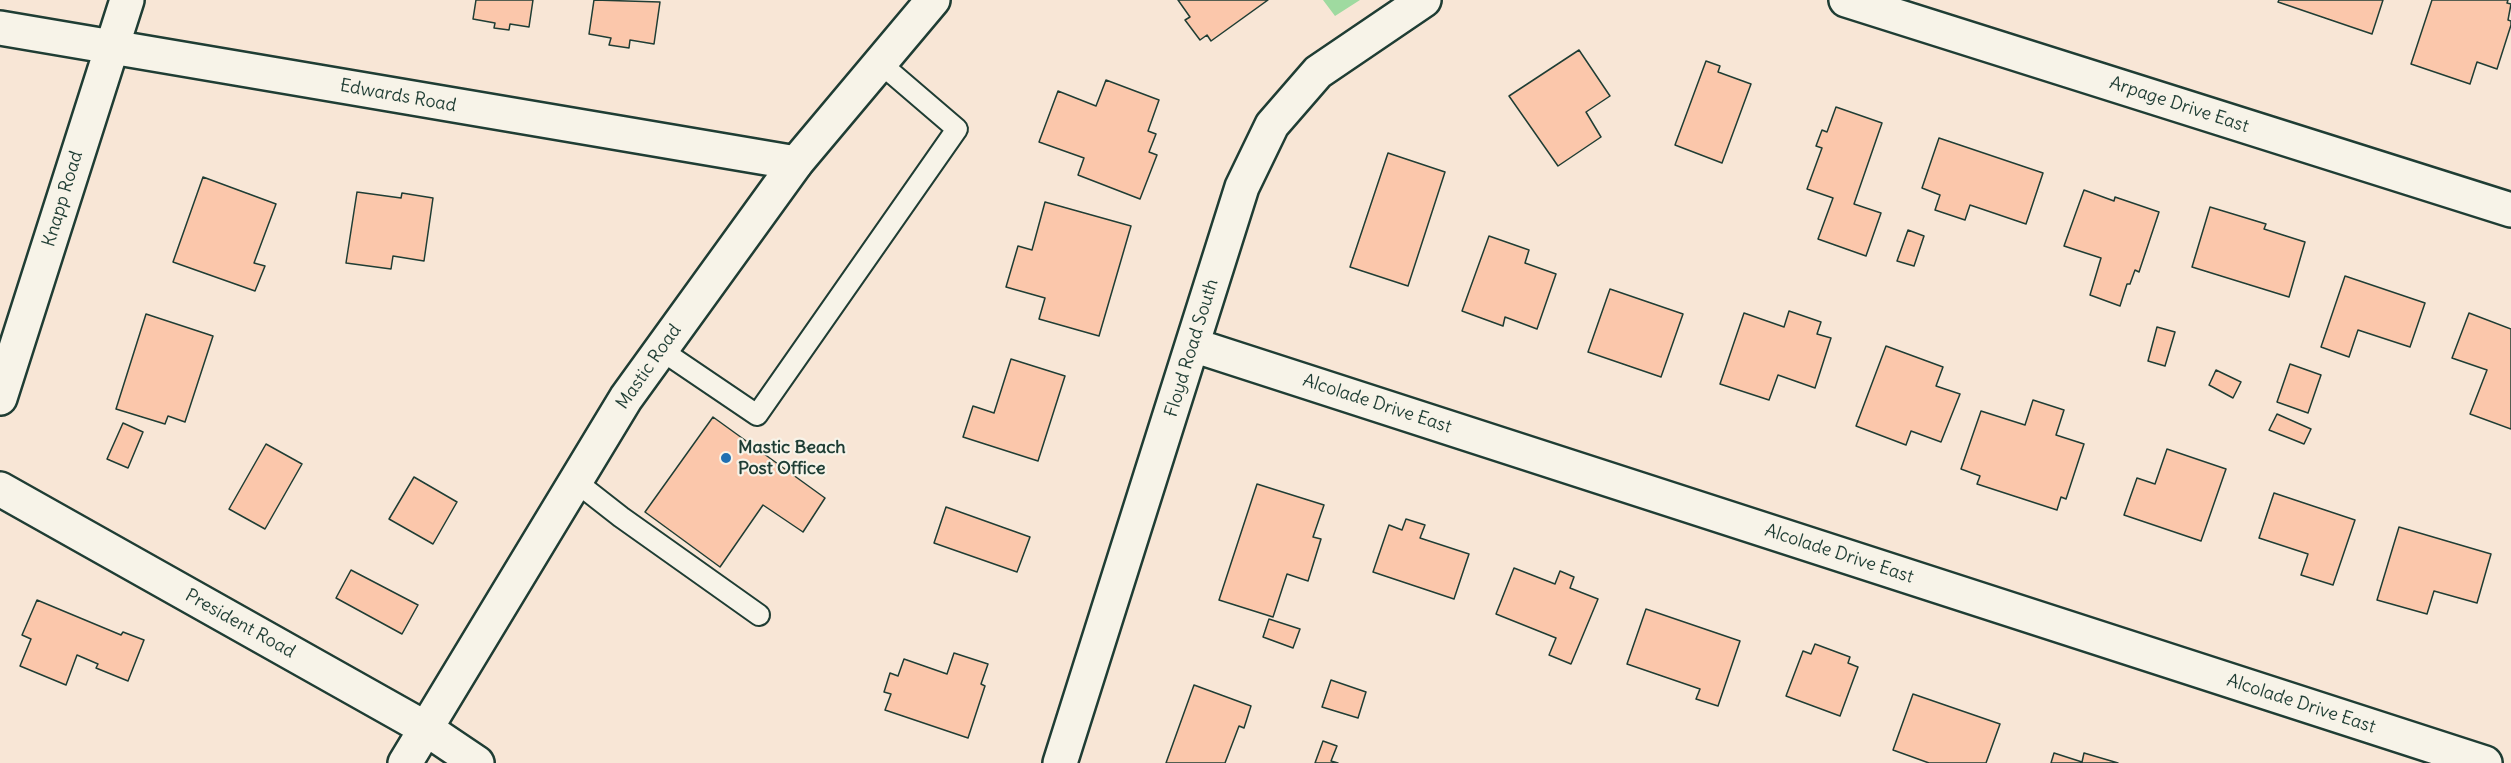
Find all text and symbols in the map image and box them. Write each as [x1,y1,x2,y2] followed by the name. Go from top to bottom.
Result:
[2107,72,2251,138] street label: Arpage Drive East
[338,75,458,117] street label: Edwards Road
[38,149,88,249] street label: Knapp Road
[1161,276,1223,420] street label: Floyd Road South
[612,320,686,414] street label: Mastic Road
[1300,370,1454,438] street label: Alcolade Drive East
[738,437,846,480] place label: Mastic Beach Post Office
[719,451,733,465] marker: Mastic Beach Post Office
[1762,520,1916,588] street label: Alcolade Drive East
[181,585,299,663] street label: President Road
[2224,670,2378,738] street label: Alcolade Drive East

